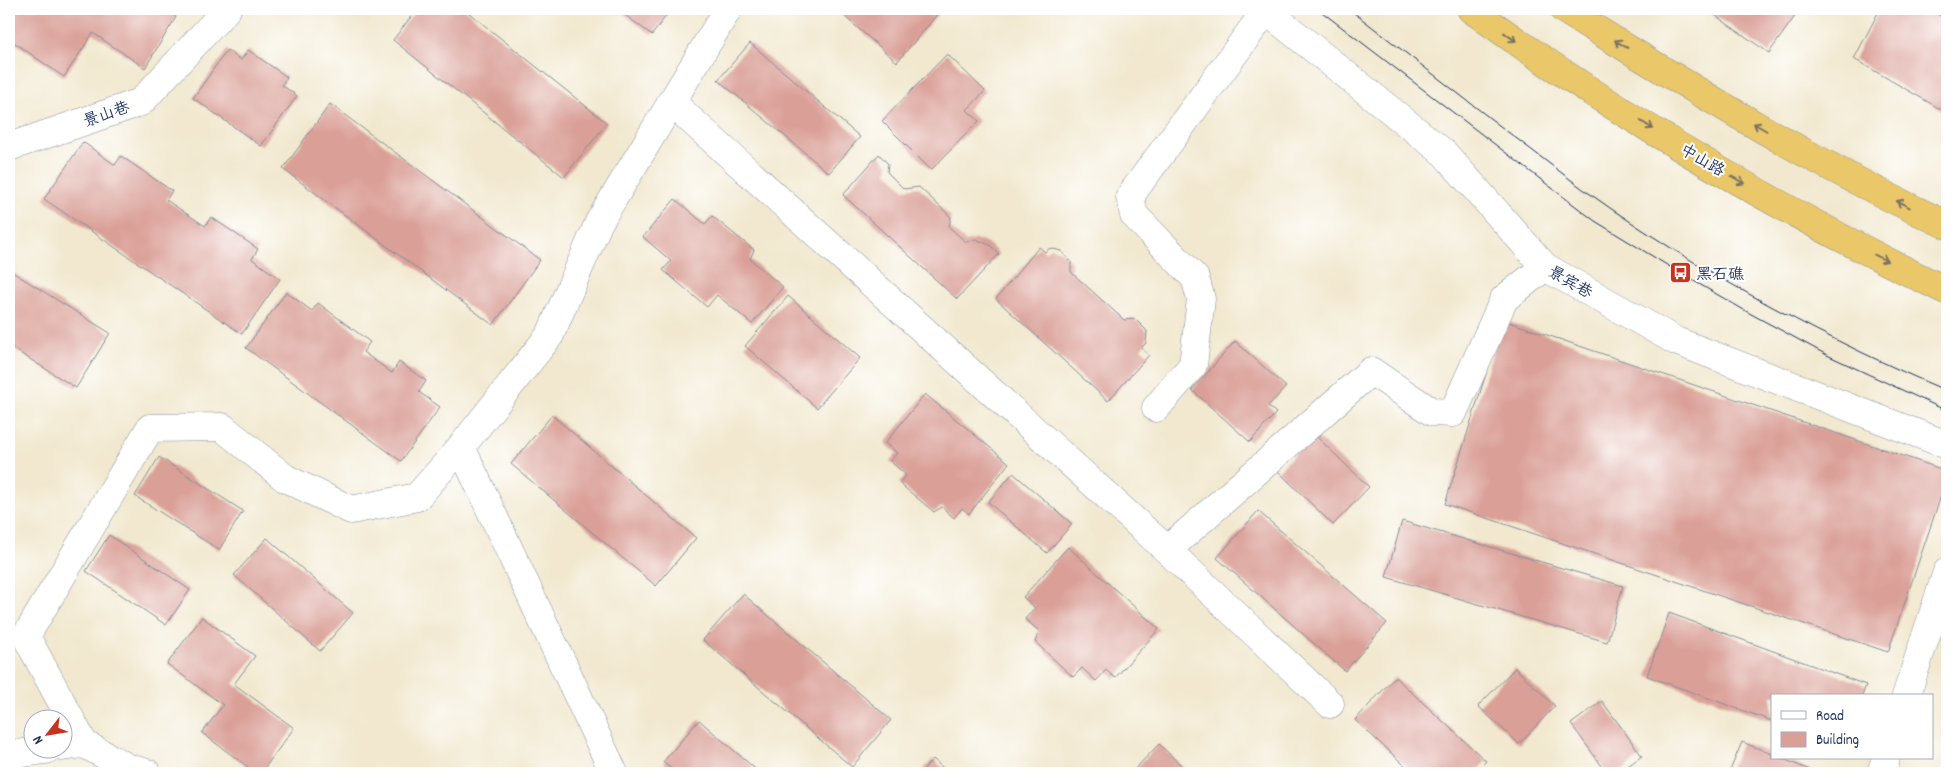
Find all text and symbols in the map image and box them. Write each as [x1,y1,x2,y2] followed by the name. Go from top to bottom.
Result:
[1503,32,1517,42] one-way arrow
[1614,38,1628,48] one-way arrow
[80,97,133,134] street label: 景山巷
[1639,121,1653,131] one-way arrow
[1754,122,1768,132] one-way arrow
[1675,139,1728,183] street label: 中山路
[1731,175,1746,185] one-way arrow
[1896,199,1911,209] one-way arrow
[1873,254,1888,263] one-way arrow
[1543,261,1596,305] street label: 景宾巷
[1668,261,1692,285] bus stop icon: 黑石礁
[1696,264,1744,287] place label: 黑石礁
[1771,694,1934,760] legend
[1816,706,1844,728] text: Road
[22,710,72,760] north arrow
[1816,730,1859,752] text: Building
[28,731,49,748] text: N

